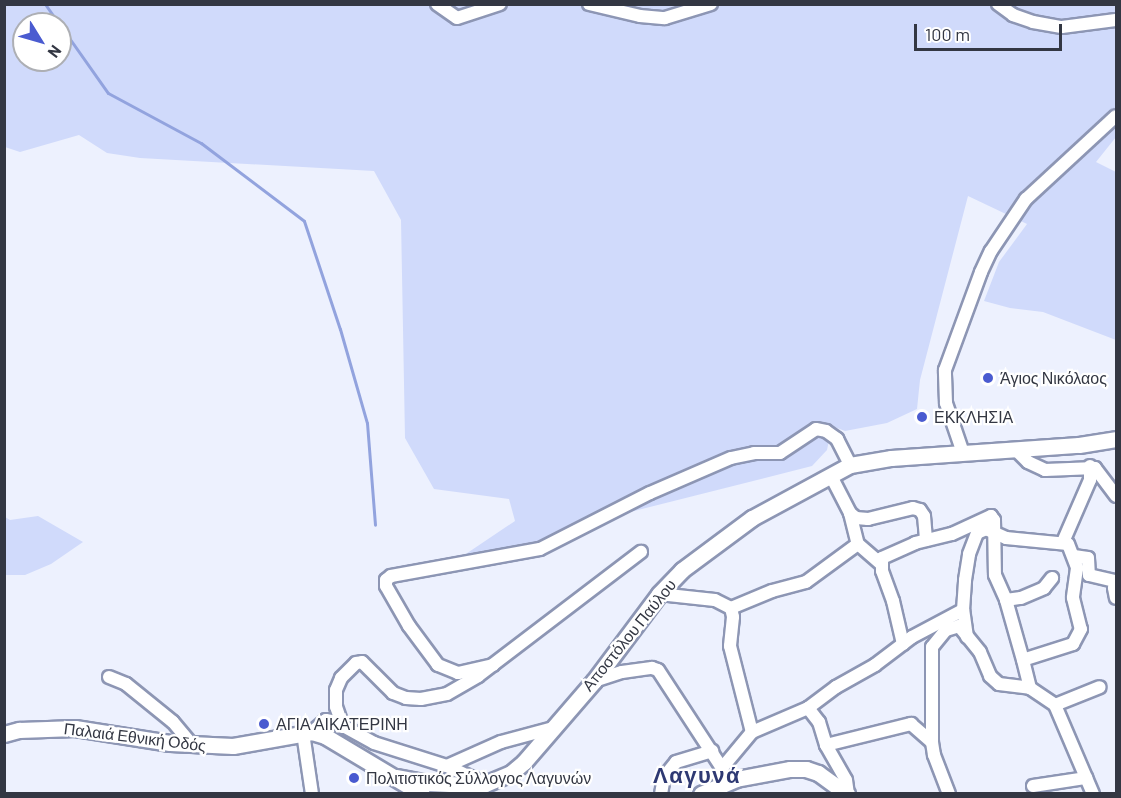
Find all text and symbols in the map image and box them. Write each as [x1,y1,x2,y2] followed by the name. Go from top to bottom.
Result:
[12,12,72,72] north arrow
[917,12,1066,50] scale bar
[925,23,970,45] text: 100 m
[44,42,66,62] text: N
[1000,368,1107,388] place label: Άγιος Νικόλαος
[981,371,995,385] marker: Άγιος Νικόλαος
[934,407,1013,427] place label: ΕΚΚΛΗΣΙΑ
[915,410,929,424] marker: ΕΚΚΛΗΣΙΑ
[578,575,680,695] street label: Αποστόλου Παύλου
[276,714,408,734] place label: ΑΓΙΑ ΑΙΚΑΤΕΡΙΝΗ
[257,717,271,731] marker: ΑΓΙΑ ΑΙΚΑΤΕΡΙΝΗ
[63,719,207,755] street label: Παλαιά Εθνική Οδός
[653,762,741,788] district label: Λαγυνά
[366,768,591,788] place label: Πολιτιστικός Σύλλογος Λαγυνών
[347,771,361,785] marker: Πολιτιστικός Σύλλογος Λαγυνών

